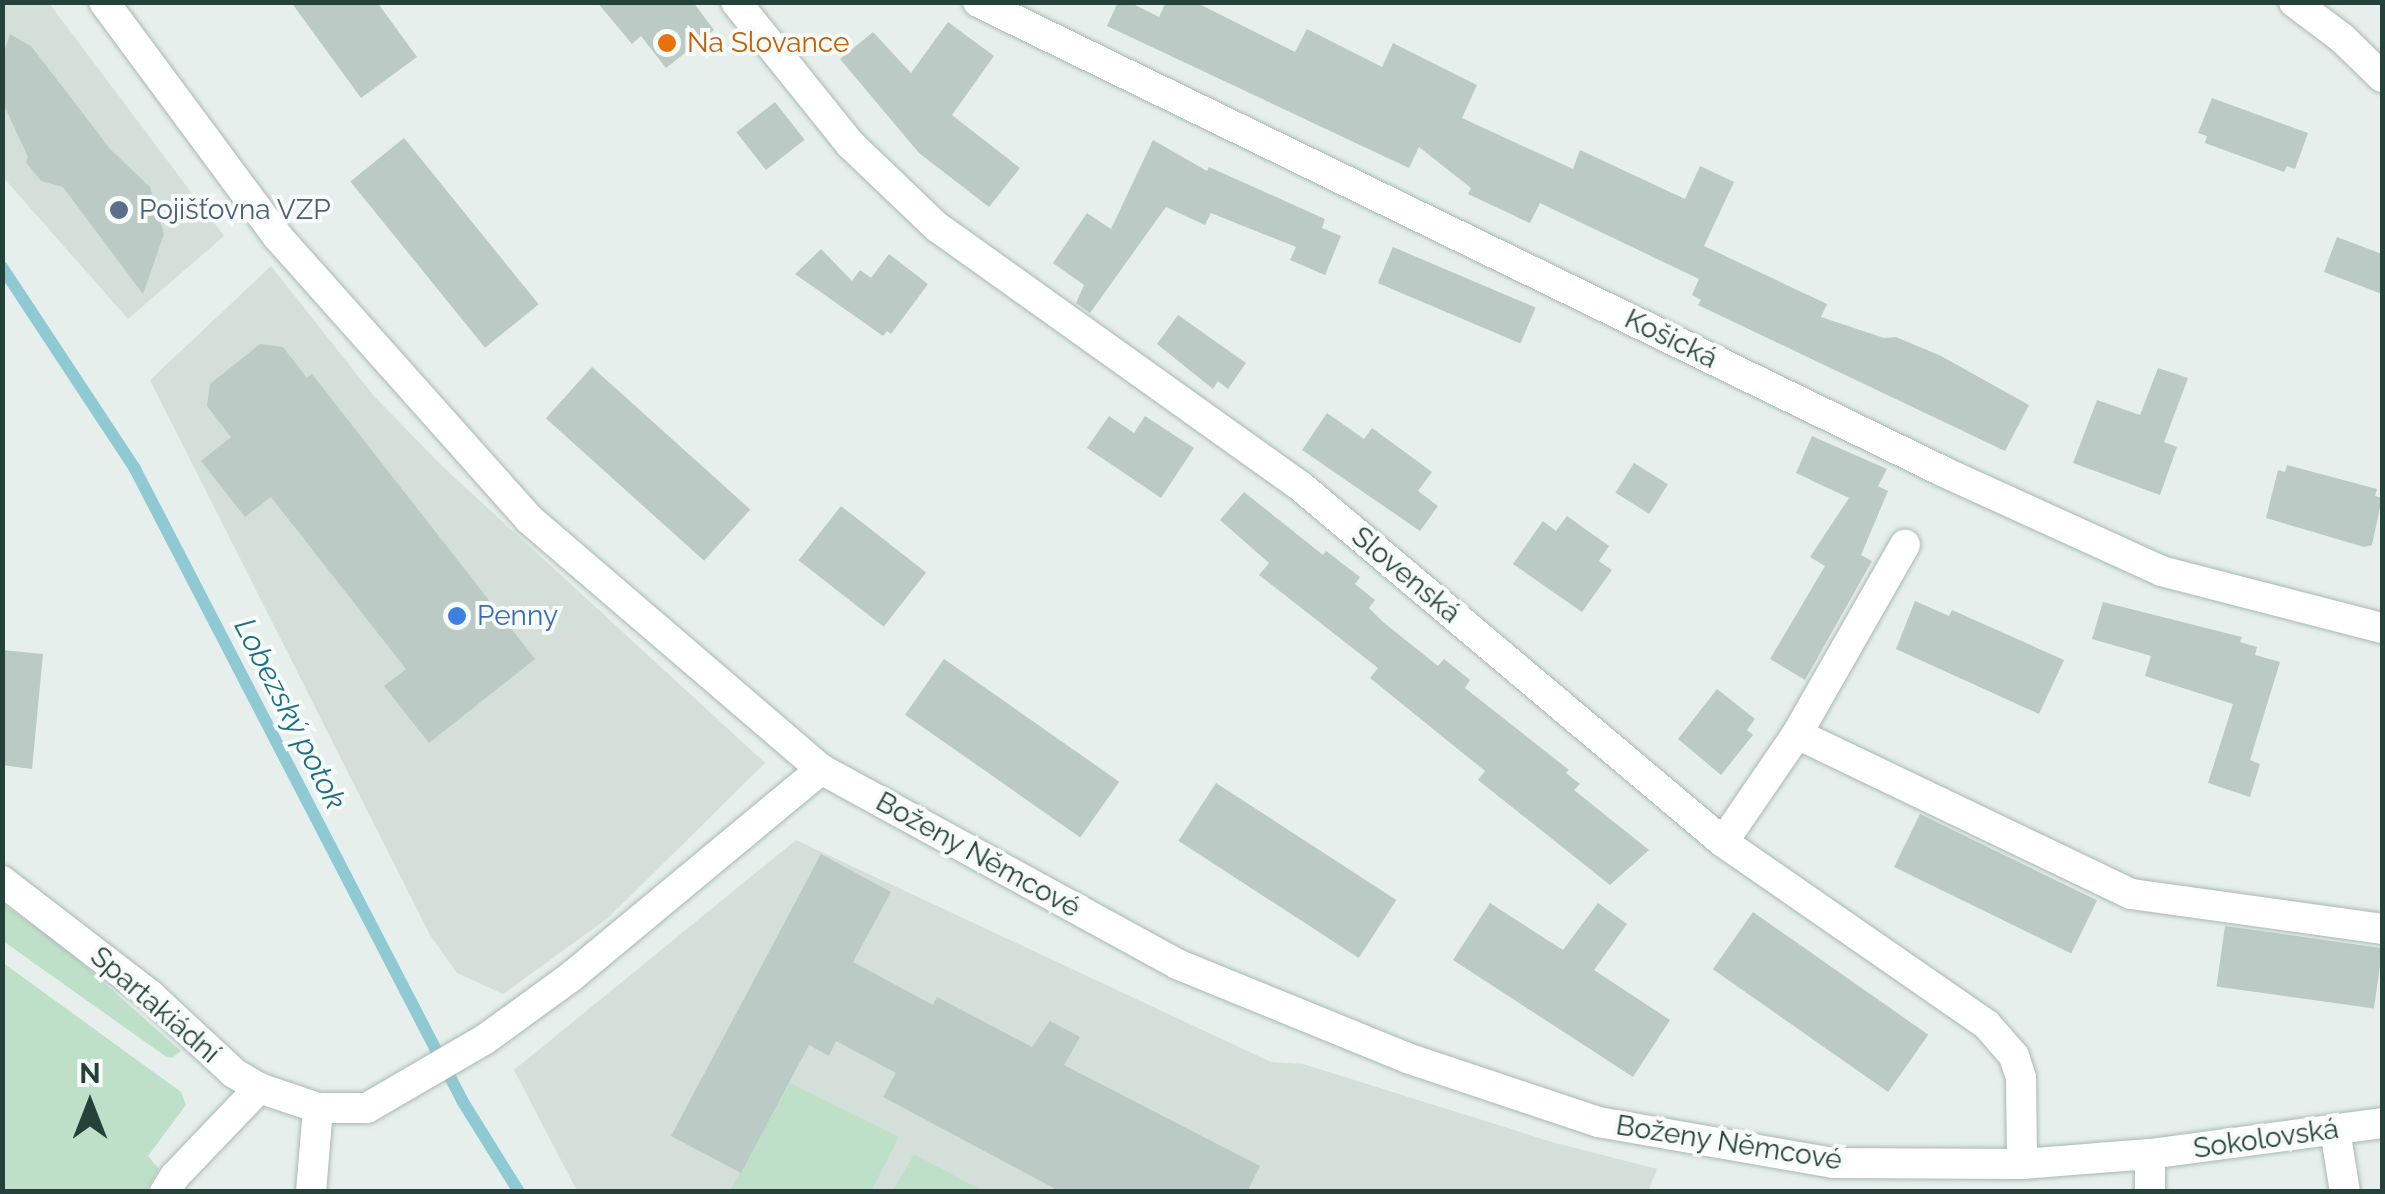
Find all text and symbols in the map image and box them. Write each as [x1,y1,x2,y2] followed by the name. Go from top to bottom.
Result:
[687,26,849,60] place label: Na Slovance
[656,32,678,54] marker: Na Slovance
[139,193,332,227] place label: Pojišťovna VZP
[108,199,130,221] marker: Pojišťovna VZP
[1619,302,1723,376] street label: Košická
[1345,520,1467,630] street label: Slovenská
[477,599,558,633] place label: Penny
[446,605,468,627] marker: Penny
[226,612,354,816] water label: Lobezský potok
[870,785,1086,925] street label: Boženy Němcové
[84,940,226,1070] street label: Spartakiádní
[40,1054,140,1154] north arrow
[79,1057,101,1090] text: N
[1613,1108,1845,1178] street label: Boženy Němcové
[2191,1112,2341,1166] street label: Sokolovská

